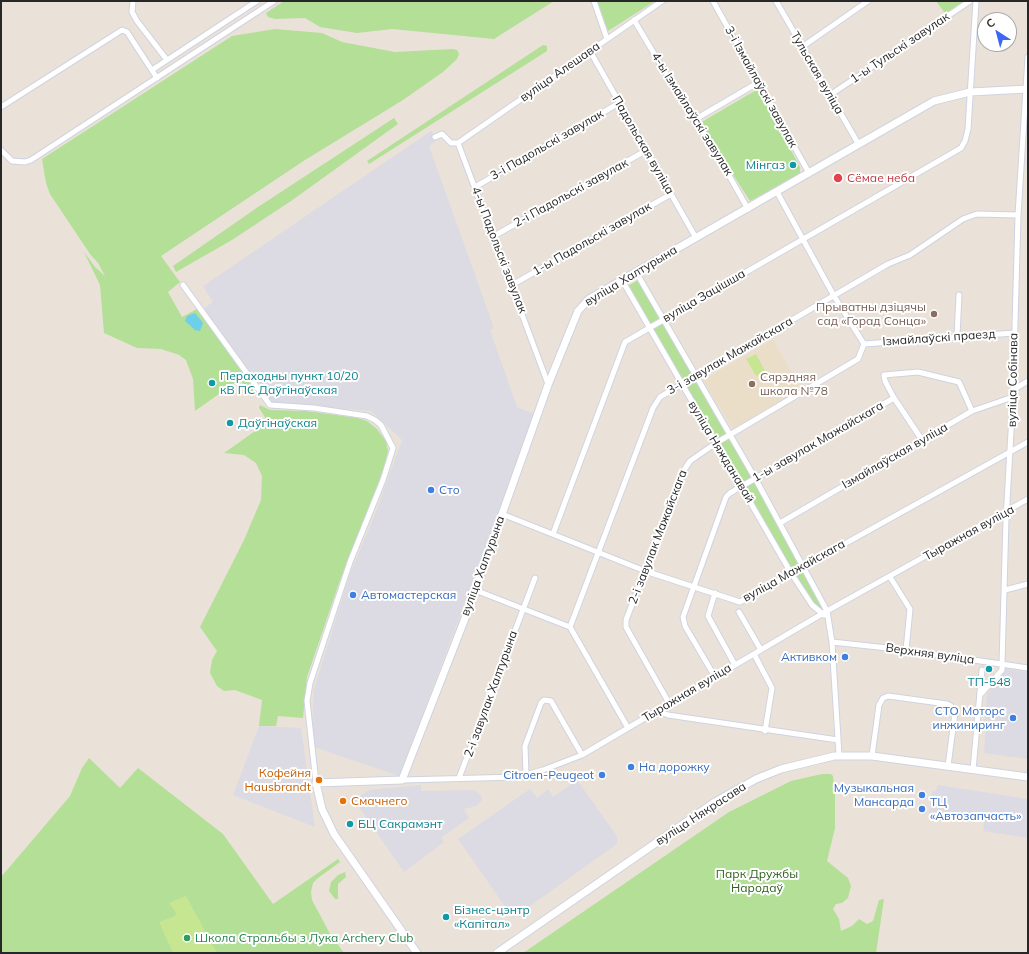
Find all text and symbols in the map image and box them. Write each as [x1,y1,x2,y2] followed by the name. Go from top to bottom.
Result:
[848,10,952,86] street label: 1-ы Тульскі завулак
[977,12,1017,52] north arrow
[983,15,998,31] text: С
[722,24,800,150] street label: 3-і Ізмайлаўскі завулак
[787,29,847,117] street label: Тульская вуліца
[517,39,603,105] street label: вуліца Алешава
[648,50,736,178] street label: 4-ы Ізмайлаўскі завулак
[609,93,677,197] street label: Падольская вуліца
[488,107,606,183] street label: 3-і Падольскі завулак
[511,156,631,230] street label: 2-і Падольскі завулак
[746,158,785,172] place label: Мінгаз
[788,160,798,170] marker: Мінгаз
[847,171,915,185] place label: Сёмае неба
[832,172,844,184] marker: Сёмае неба
[468,185,530,315] street label: 4-ы Падольскі завулак
[530,199,654,279] street label: 1-ы Падольскі завулак
[582,243,680,309] street label: вуліца Халтурына
[660,267,748,325] street label: вуліца Зацішша
[816,300,926,328] place label: Прыватны дзіцячы сад «Горад Сонца»
[929,309,939,319] marker: Прыватны дзіцячы сад «Горад Сонца»
[665,314,795,398] street label: 3-і завулак Мажайскага
[882,327,996,349] street label: Ізмайлаўскі праезд
[1005,333,1021,427] street label: вуліца Собінава
[220,369,358,397] place label: Пераходны пункт 10/20 кВ ПС Даўгінаўская
[760,370,828,398] place label: Сярэдняя школа №78
[207,378,217,388] marker: Пераходны пункт 10/20 кВ ПС Даўгінаўская
[747,379,757,389] marker: Сярэдняя школа №78
[685,398,757,506] street label: вуліца Няжданавай
[750,399,886,485] street label: 1-ы завулак Мажайскага
[238,416,317,430] place label: Даўгінаўская
[225,418,235,428] marker: Даўгінаўская
[840,420,950,492] street label: Ізмайлаўская вуліца
[626,468,690,606] street label: 2-і завулак Мажайскага
[439,483,460,497] place label: Сто
[426,485,436,495] marker: Сто
[921,502,1017,564] street label: Тыражная вуліца
[458,514,508,618] street label: вуліца Халтурына
[740,537,848,605] street label: вуліца Мажайскага
[361,588,456,602] place label: Автомастерская
[348,590,358,600] marker: Автомастерская
[461,629,521,759] street label: 2-і завулак Халтурына
[885,641,975,667] street label: Верхняя вуліца
[781,650,837,664] place label: Активком
[840,652,850,662] marker: Активком
[640,661,734,725] street label: Тыражная вуліца
[984,664,994,674] marker: ТП-548
[967,675,1011,689] place label: ТП-548
[933,704,1005,732] place label: СТО Моторс инжиниринг
[1008,713,1018,723] marker: СТО Моторс инжиниринг
[639,760,710,774] place label: На дорожку
[626,762,636,772] marker: На дорожку
[245,766,311,794] place label: Кофейня Hausbrandt
[503,768,594,782] place label: Citroen-Peugeot
[597,770,607,780] marker: Citroen-Peugeot
[314,775,324,785] marker: Кофейня Hausbrandt
[653,779,749,849] street label: вуліца Някрасава
[834,781,914,809] place label: Музыкальная Мансарда
[917,790,927,800] marker: Музыкальная Мансарда
[351,794,407,808] place label: Смачнего
[930,795,1021,823] place label: ТЦ «Автозапчасть»
[338,796,348,806] marker: Смачнего
[917,804,927,814] marker: ТЦ «Автозапчасть»
[358,817,442,831] place label: БЦ Сакрамэнт
[345,819,355,829] marker: БЦ Сакрамэнт
[716,867,798,895] park label: Парк Дружбы Народаў
[454,903,530,931] place label: Бізнес-цэнтр «Капітал»
[441,912,451,922] marker: Бізнес-цэнтр «Капітал»
[195,931,414,945] place label: Школа Стральбы з Лука Archery Club
[182,933,192,943] marker: Школа Стральбы з Лука Archery Club

